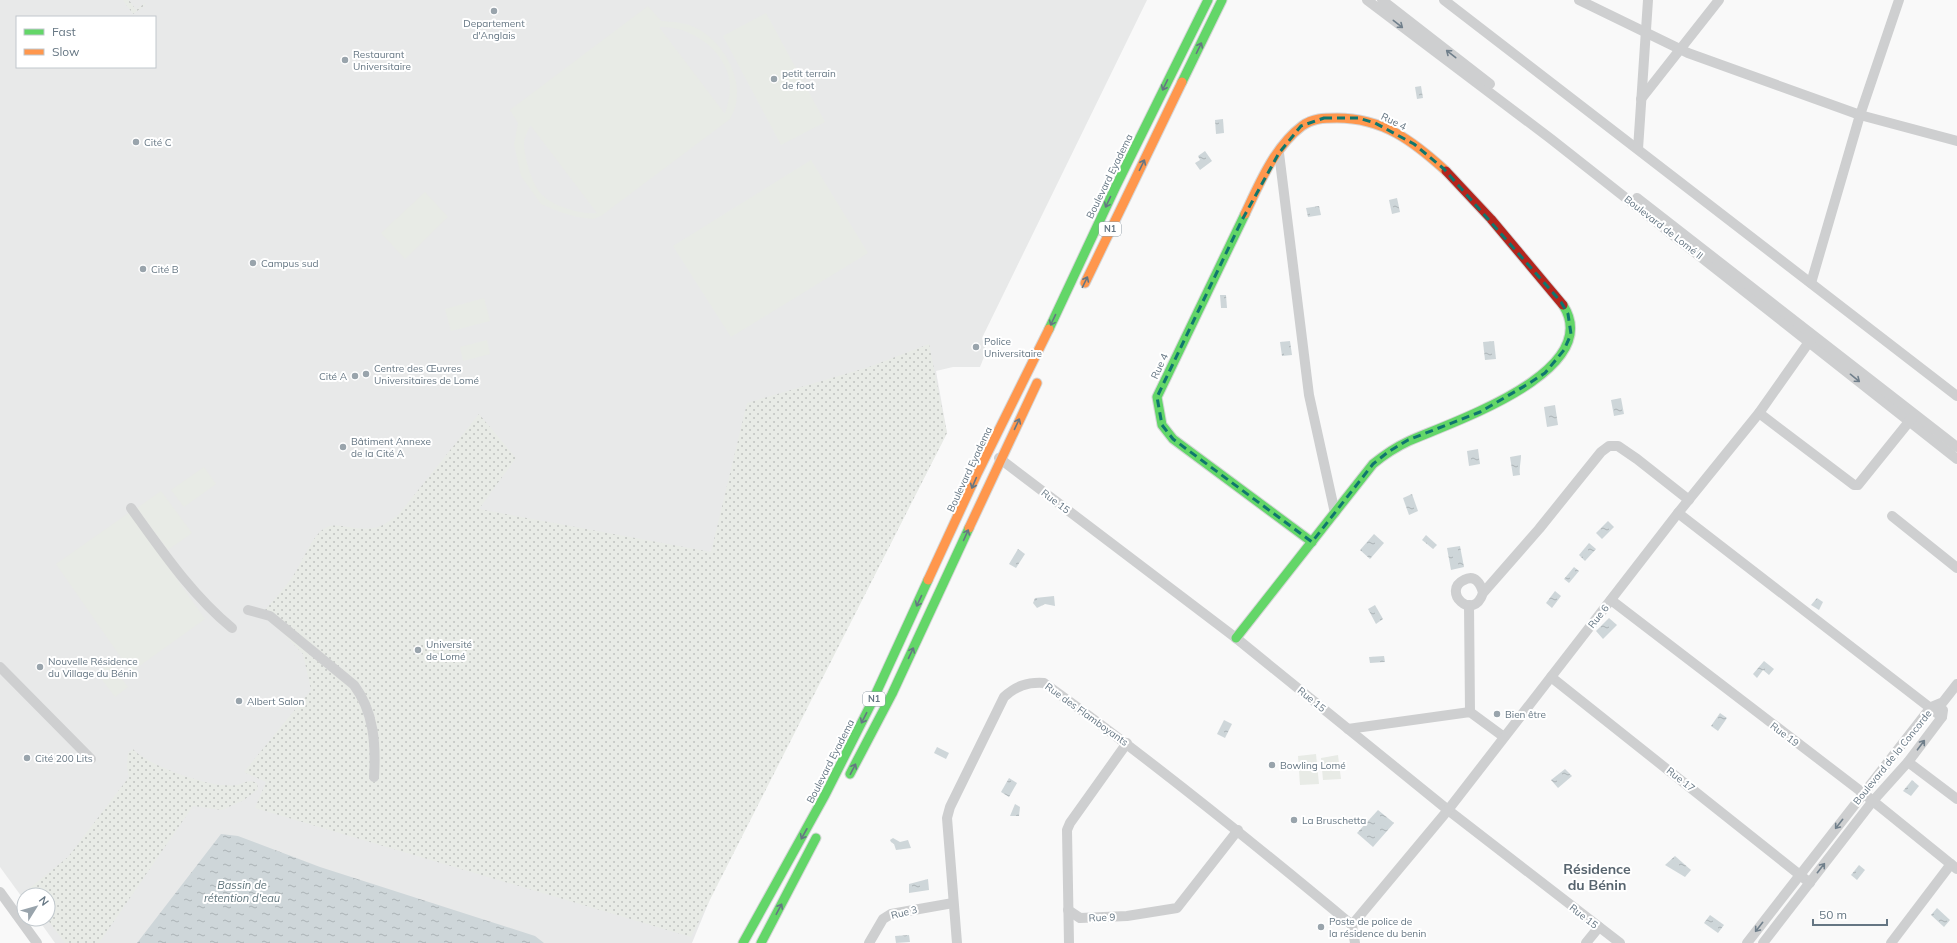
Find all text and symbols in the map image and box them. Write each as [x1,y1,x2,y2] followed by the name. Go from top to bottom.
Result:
[489,6,499,16] marker: Departement d'Anglais
[16,16,156,68] legend
[463,17,525,42] place label: Departement d'Anglais
[1393,20,1404,28] one-way arrow
[52,24,76,39] text: Fast
[1196,42,1203,54] one-way arrow
[52,44,80,59] text: Slow
[353,48,411,73] place label: Restaurant Universitaire
[1446,49,1457,58] one-way arrow
[340,55,350,65] marker: Restaurant Universitaire
[782,67,836,92] place label: petit terrain de foot
[769,74,779,84] marker: petit terrain de foot
[1161,79,1168,91] one-way arrow
[1379,110,1409,133] street label: Rue 4
[1083,132,1136,221] street label: Boulevard Eyadema
[144,136,172,149] place label: Cité C
[131,137,141,147] marker: Cité C
[1139,159,1146,171] one-way arrow
[1622,193,1706,262] street label: Boulevard de Lomé II
[1104,195,1111,207] one-way arrow
[1099,222,1121,236] road number: N1
[261,257,319,270] place label: Campus sud
[248,258,258,268] marker: Campus sud
[151,263,179,276] place label: Cité B
[138,264,148,274] marker: Cité B
[1082,276,1089,288] one-way arrow
[1049,313,1056,325] one-way arrow
[984,335,1042,360] place label: Police Universitaire
[971,342,981,352] marker: Police Universitaire
[1148,351,1171,381] street label: Rue 4
[374,362,479,387] place label: Centre des Œuvres Universitaires de Lomé
[361,369,371,379] marker: Centre des Œuvres Universitaires de Lomé
[319,370,348,383] place label: Cité A
[350,371,360,381] marker: Cité A
[1849,374,1860,382] one-way arrow
[1014,419,1021,431] one-way arrow
[944,424,995,514] street label: Boulevard Eyadema
[351,435,431,460] place label: Bâtiment Annexe de la Cité A
[338,442,348,452] marker: Bâtiment Annexe de la Cité A
[969,476,977,488] one-way arrow
[1039,486,1073,516] street label: Rue 15
[963,529,970,541] one-way arrow
[915,595,922,607] one-way arrow
[1585,602,1612,631] street label: Rue 6
[426,638,472,663] place label: Université de Lomé
[413,645,423,655] marker: Université de Lomé
[908,647,915,659] one-way arrow
[48,655,138,680] place label: Nouvelle Résidence du Village du Bénin
[35,662,45,672] marker: Nouvelle Résidence du Village du Bénin
[1043,680,1131,749] street label: Rue des Flamboyants
[1295,684,1329,715] street label: Rue 15
[863,692,885,706] road number: N1
[247,695,304,708] place label: Albert Salon
[234,696,244,706] marker: Albert Salon
[1850,707,1935,807] street label: Boulevard de la Concorde
[1505,708,1546,721] place label: Bien être
[1492,709,1502,719] marker: Bien être
[860,712,867,724] one-way arrow
[804,717,857,805] street label: Boulevard Eyadema
[1768,719,1802,749] street label: Rue 19
[1917,739,1925,750] one-way arrow
[35,752,93,765] place label: Cité 200 Lits
[22,753,32,763] marker: Cité 200 Lits
[1280,759,1346,772] place label: Bowling Lomé
[1267,760,1277,770] marker: Bowling Lomé
[850,763,857,775] one-way arrow
[1664,764,1698,795] street label: Rue 17
[1302,814,1366,827] place label: La Bruschetta
[1289,815,1299,825] marker: La Bruschetta
[1834,818,1843,829] one-way arrow
[800,828,807,840] one-way arrow
[1563,860,1631,894] district label: Résidence du Bénin
[1817,862,1825,873] one-way arrow
[204,878,280,905] water label: Bassin de rétention d'eau
[16,887,56,927] north arrow
[36,893,52,909] text: N
[1567,901,1601,932] street label: Rue 15
[1813,901,1887,927] scale bar
[776,903,783,915] one-way arrow
[890,903,919,922] street label: Rue 3
[1819,907,1847,922] text: 50 m
[1088,911,1116,924] street label: Rue 9
[1329,915,1427,940] place label: Poste de police de la résidence du benin
[1755,921,1764,932] one-way arrow
[1316,922,1326,932] marker: Poste de police de la résidence du benin

